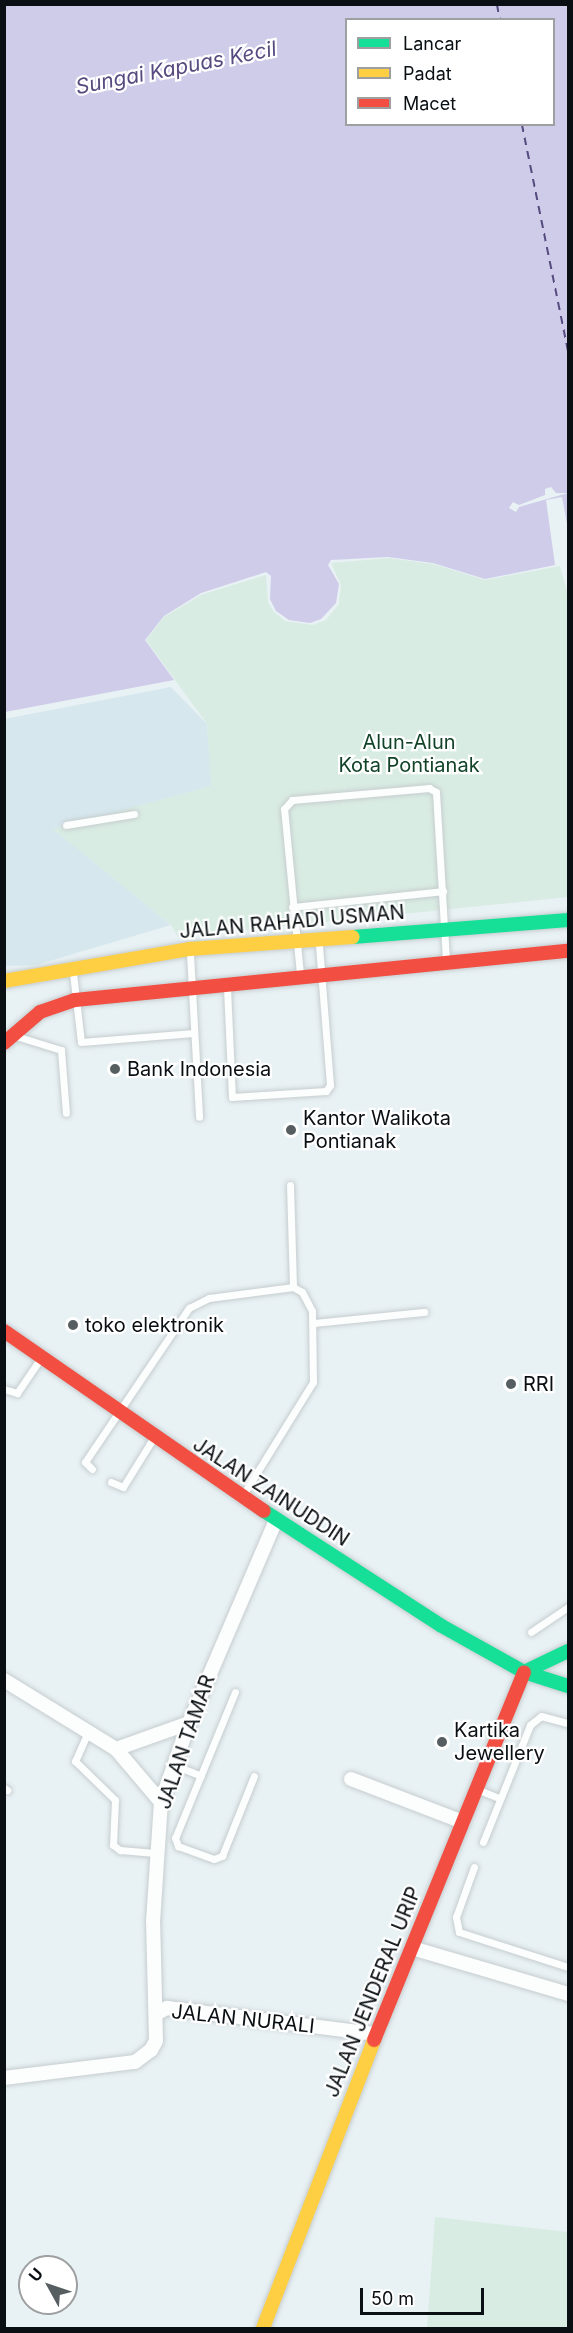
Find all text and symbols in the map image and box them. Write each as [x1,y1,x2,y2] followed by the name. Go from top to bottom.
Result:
[345,18,555,126] legend
[403,33,461,54] text: Lancar
[73,36,279,100] water label: Sungai Kapuas Kecil
[403,63,452,84] text: Padat
[403,93,456,114] text: Macet
[338,730,480,777] park label: Alun-Alun Kota Pontianak
[178,900,406,944] street label: JALAN RAHADI USMAN
[127,1057,271,1081] place label: Bank Indonesia
[108,1062,122,1076] marker: Bank Indonesia
[303,1106,451,1153] place label: Kantor Walikota Pontianak
[284,1123,298,1137] marker: Kantor Walikota Pontianak
[85,1313,224,1337] place label: toko elektronik
[66,1318,80,1332] marker: toko elektronik
[523,1372,554,1396] place label: RRI
[504,1377,518,1391] marker: RRI
[188,1432,354,1552] street label: JALAN ZAINUDDIN
[152,1672,220,1812] street label: JALAN TAMAR
[454,1718,545,1765] place label: Kartika Jewellery
[435,1735,449,1749] marker: Kartika Jewellery
[320,1883,426,2101] street label: JALAN JENDERAL URIP
[170,2000,316,2038] street label: JALAN NURALI
[18,2255,78,2315] north arrow
[24,2264,47,2286] text: U
[363,2276,488,2314] scale bar
[371,2288,414,2309] text: 50 m

